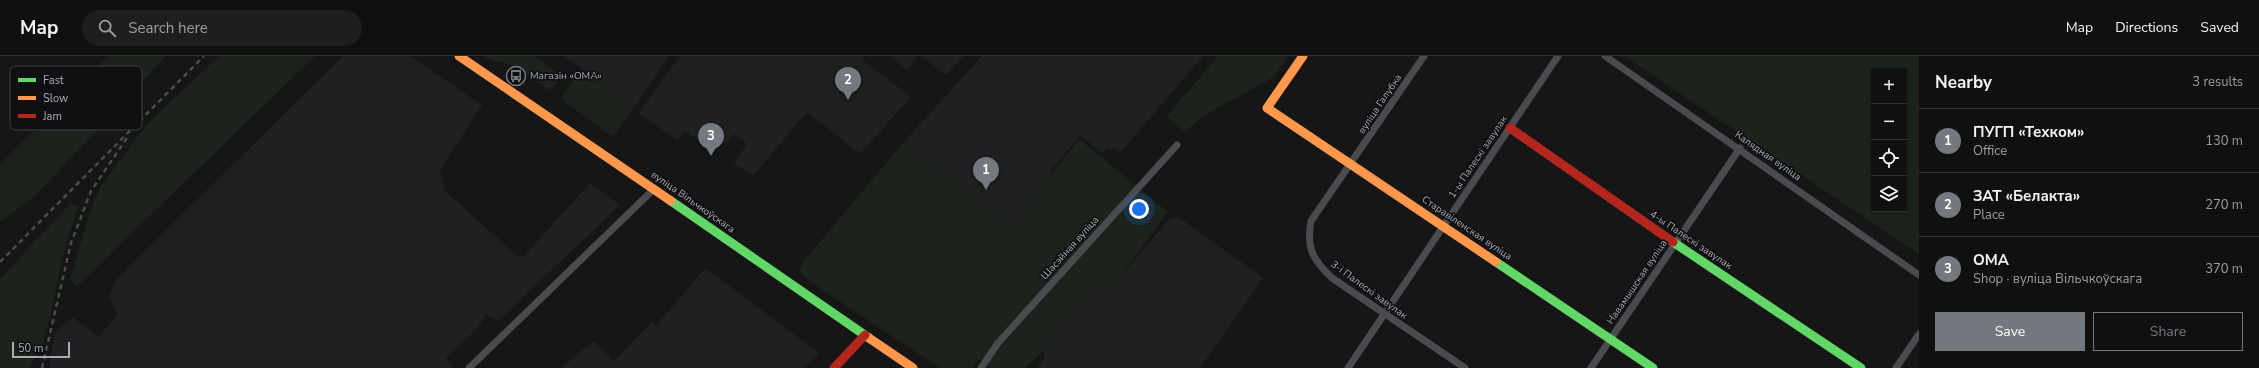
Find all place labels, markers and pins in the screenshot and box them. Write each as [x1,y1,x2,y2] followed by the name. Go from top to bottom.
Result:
[505,65,527,87] bus stop icon: Магазін «ОМА»
[835,67,861,100] pin: 2
[530,69,602,83] place label: Магазін «ОМА»
[698,123,724,156] pin: 3
[973,157,999,190] pin: 1

